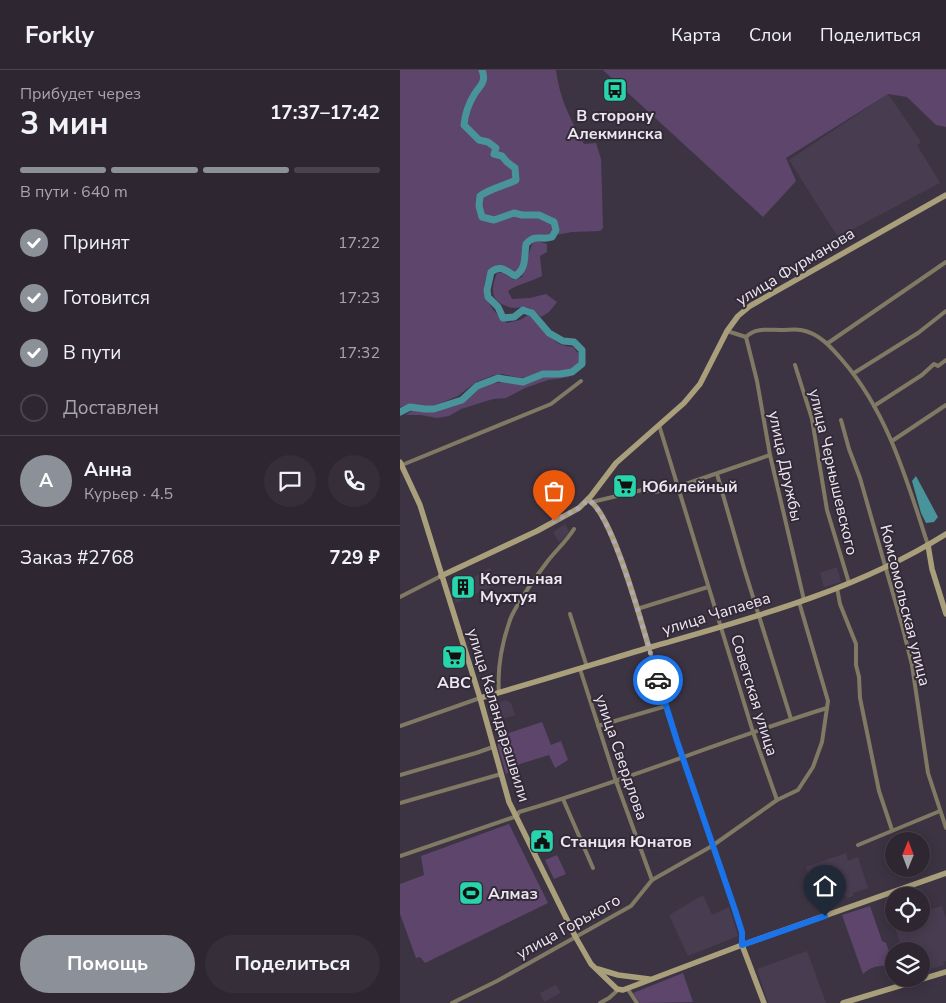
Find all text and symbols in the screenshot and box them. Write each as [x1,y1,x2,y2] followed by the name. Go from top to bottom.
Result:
[25,19,94,51] text: Forkly
[671,23,721,47] text: Карта
[749,23,792,47] text: Слои
[820,23,921,47] text: Поделиться
[602,77,628,103] bus stop icon: В сторону Алекминска
[20,83,141,105] text: Прибудет через
[270,100,380,126] text: 17:37–17:42
[20,102,109,145] text: 3 мин
[567,105,663,145] place label: В сторону Алекминска
[20,181,128,203] text: В пути · 640 m
[732,223,859,311] street label: улица Фурманова
[20,229,48,257] icon: check
[63,230,130,256] text: Принят
[338,232,380,254] text: 17:22
[20,284,48,312] icon: check
[63,285,150,311] text: Готовится
[338,287,380,309] text: 17:23
[20,339,48,367] icon: check
[63,340,121,366] text: В пути
[338,342,380,364] text: 17:32
[803,387,863,558] street label: улица Чернышевского
[63,395,159,421] text: Доставлен
[763,409,807,523] street label: улица Дружбы
[264,455,316,507] button: chat
[328,455,380,507] button: phone
[84,457,132,483] text: Анна
[39,468,53,494] text: А
[533,470,575,521] pin
[612,473,638,499] supermarket icon: Юбилейный
[642,476,738,498] place label: Юбилейный
[540,477,568,505] icon: bag
[84,483,173,505] text: Курьер · 4.5
[874,522,936,688] street label: Комсомольская улица
[20,545,134,571] text: Заказ #2768
[329,545,380,571] text: 729 ₽
[480,568,563,608] place label: Котельная Мухтуя
[450,574,476,600] building icon: Котельная Мухтуя
[659,587,773,641] street label: улица Чапаева
[461,626,535,805] street label: улица Каландарашвили
[725,632,783,759] street label: Советская улица
[441,644,467,670] supermarket icon: ABC
[633,655,683,705] courier
[644,666,672,694] icon: car
[437,672,471,694] place label: ABC
[589,692,653,823] street label: улица Свердлова
[529,828,555,854] public building icon: Станция Юнатов
[560,831,692,853] place label: Станция Юнатов
[885,832,930,878] north arrow
[885,832,930,987] map controls
[804,865,846,916] pin
[811,872,839,900] icon: home
[458,880,484,906] sports icon: Алмаз
[488,883,538,905] place label: Алмаз
[885,887,930,932] button: locate
[512,889,625,965] street label: улица Горького
[20,935,195,993] button: Помощь
[205,935,380,993] button: Поделиться
[885,942,930,987] button: layers

